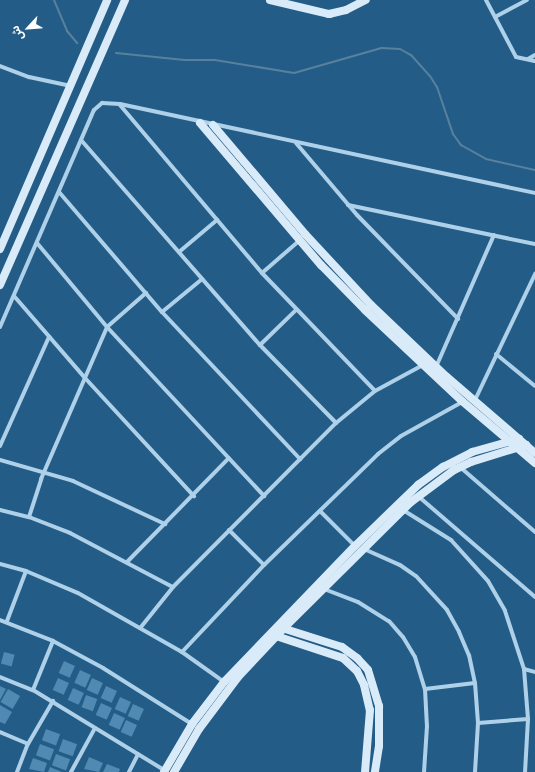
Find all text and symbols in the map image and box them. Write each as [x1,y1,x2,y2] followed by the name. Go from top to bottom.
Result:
[8,8,48,48] north arrow
[7,23,28,44] text: ش

